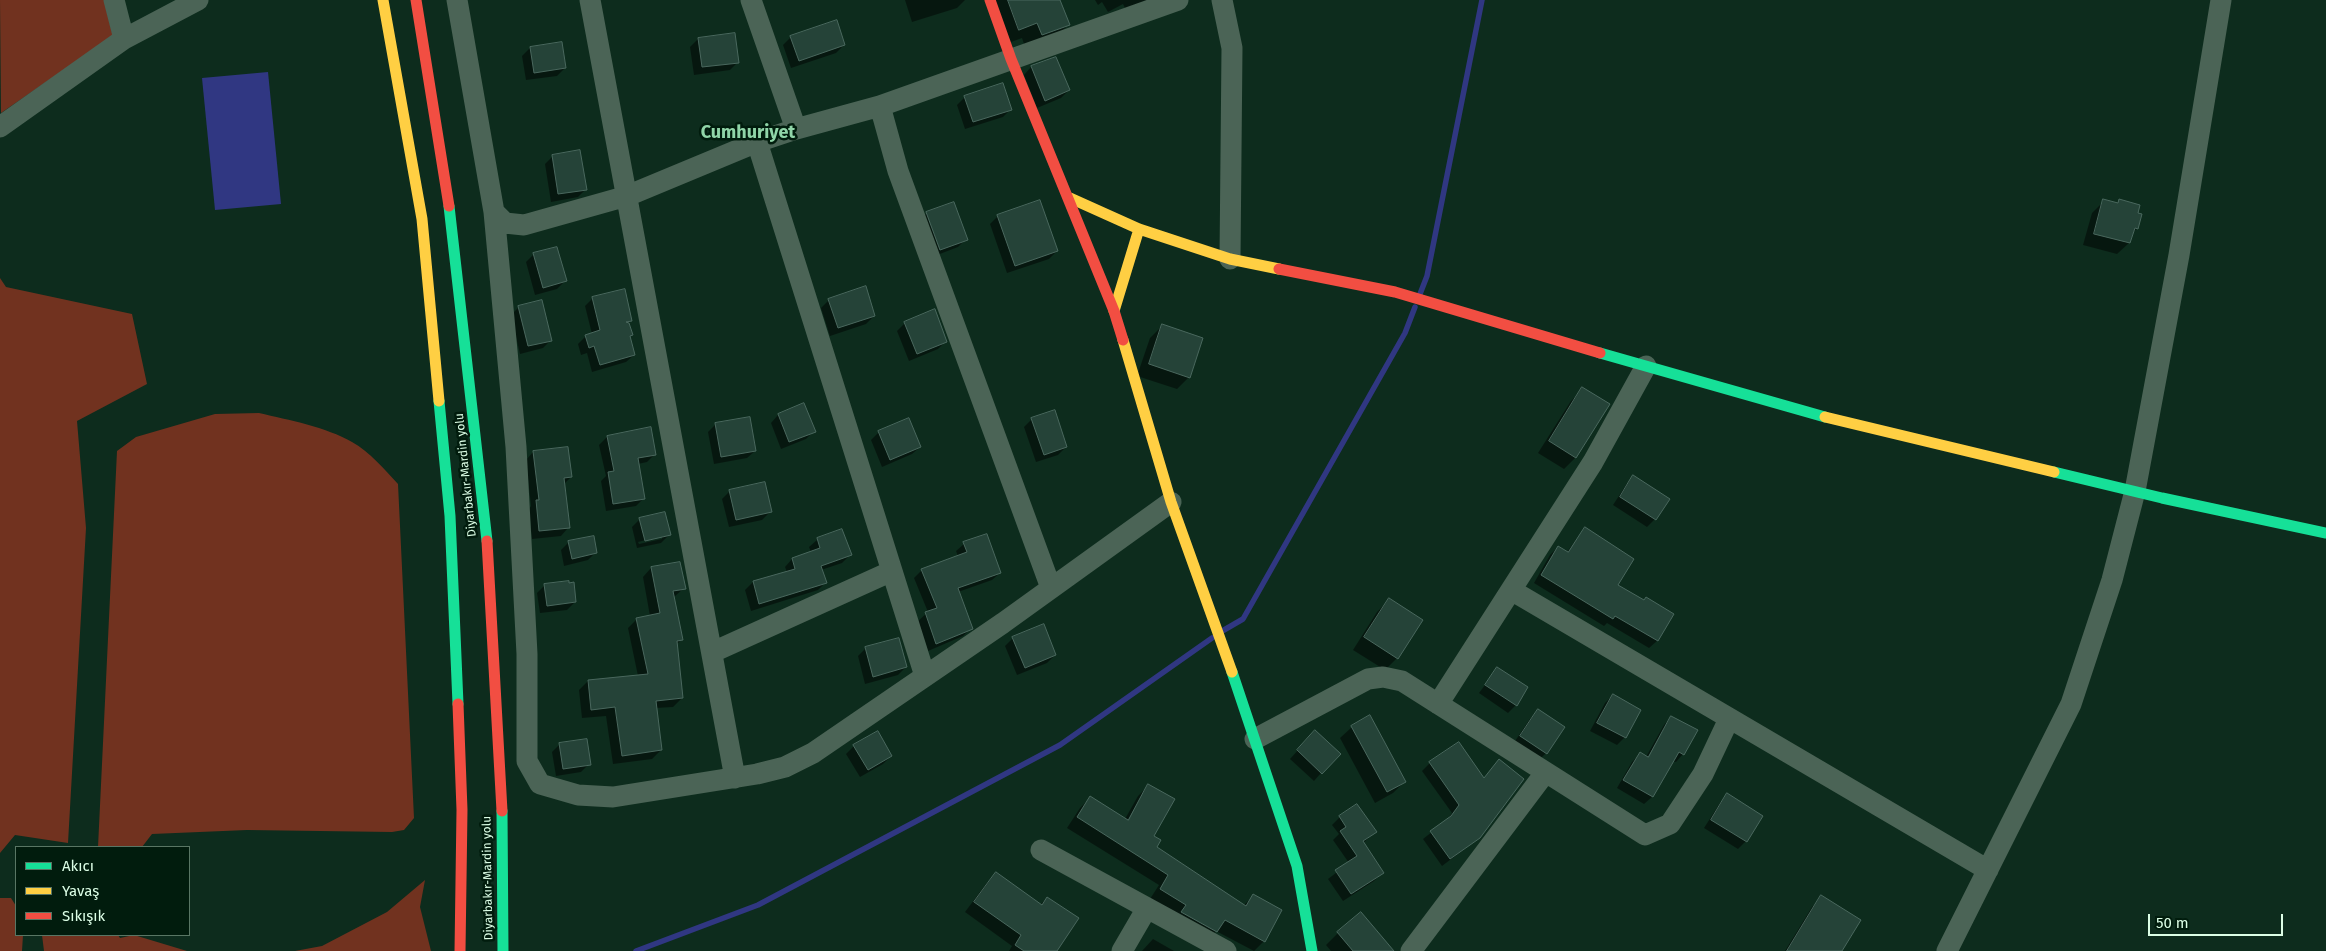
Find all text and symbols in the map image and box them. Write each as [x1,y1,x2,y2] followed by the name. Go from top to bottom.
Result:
[701,122,795,144] district label: Cumhuriyet
[452,412,480,538] street label: Diyarbakır-Mardin yolu
[480,816,496,940] street label: Diyarbakır-Mardin yolu
[15,846,190,936] legend
[62,857,94,875] text: Akıcı
[62,882,99,900] text: Yavaş
[2151,904,2286,936] scale bar
[62,907,105,925] text: Sıkışık
[2156,914,2189,932] text: 50 m

